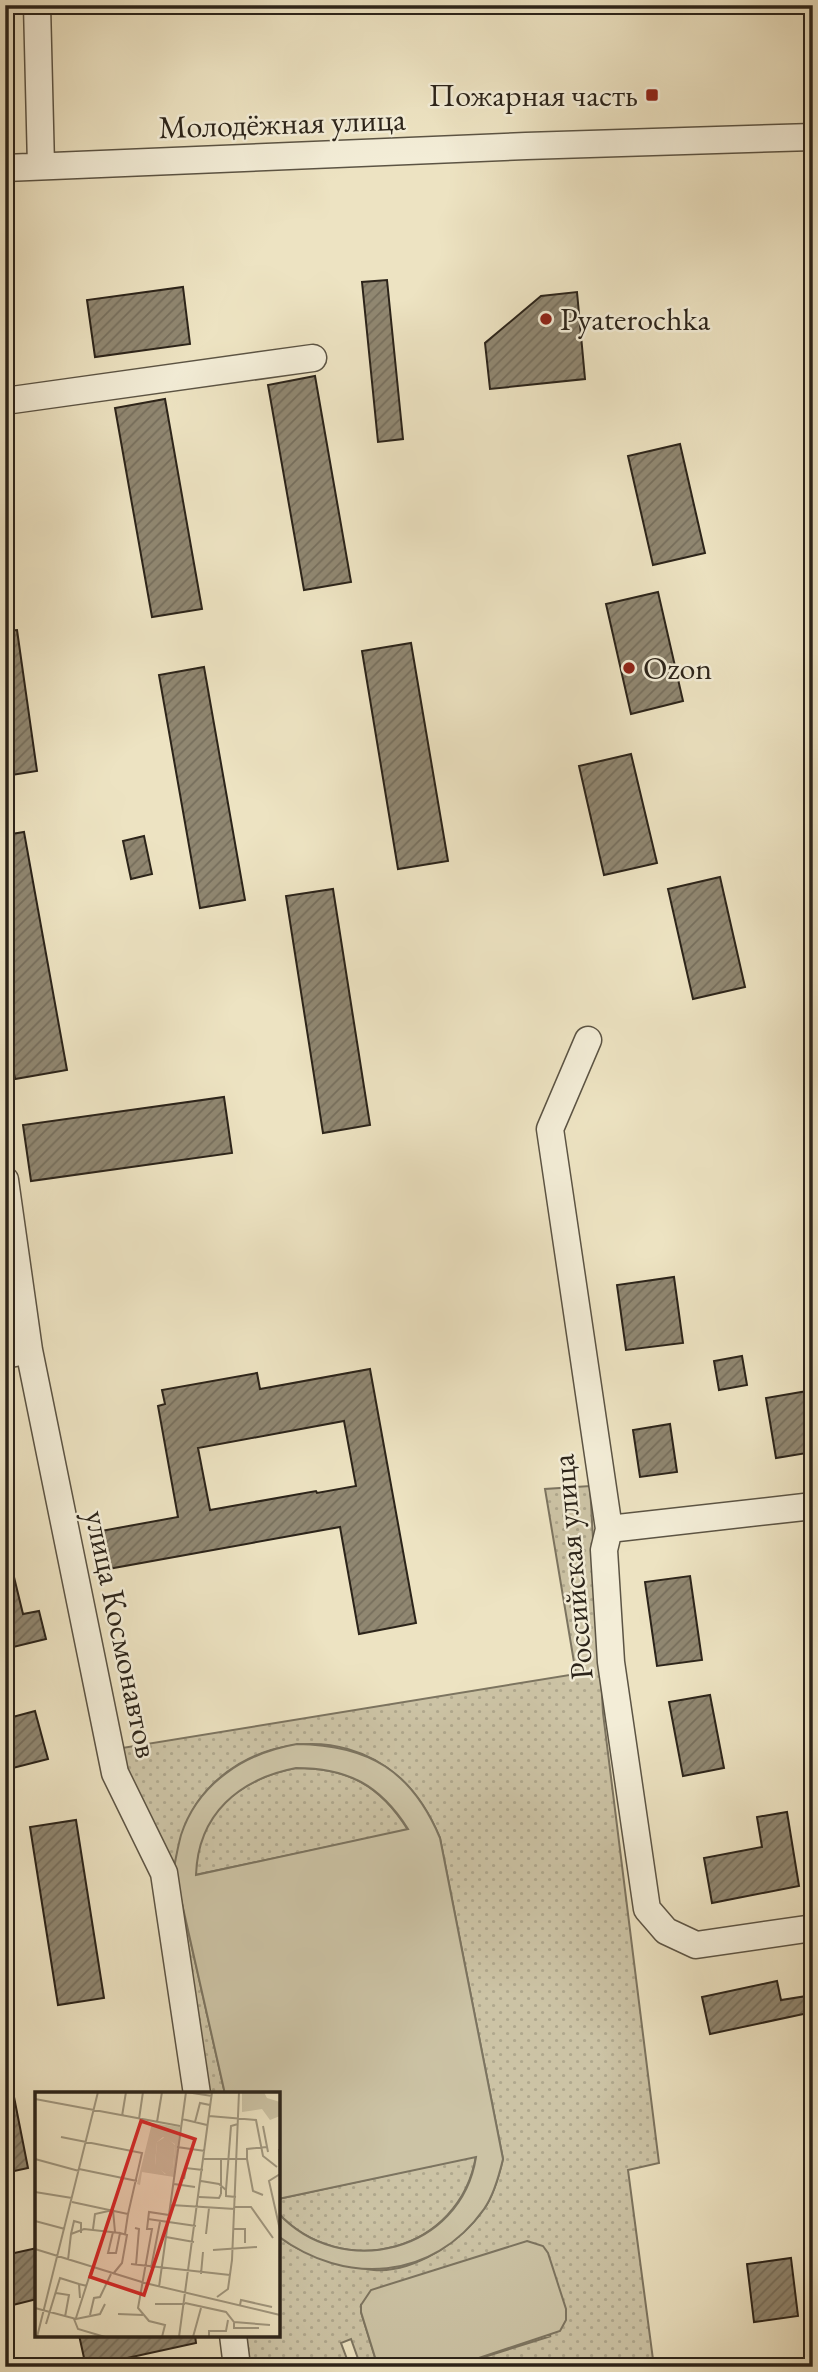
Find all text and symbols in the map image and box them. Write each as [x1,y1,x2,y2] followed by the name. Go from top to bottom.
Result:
[429,74,638,116] place label: Пожарная часть
[644,87,660,103] marker: Пожарная часть
[158,98,407,148] street label: Молодёжная улица
[560,298,711,340] place label: Pyaterochka
[538,311,554,327] marker: Pyaterochka
[643,647,712,689] place label: Ozon
[621,660,637,676] marker: Ozon
[541,1452,603,1681] street label: Российская улица
[75,1506,169,1762] street label: улица Космонавтов
[35,2092,280,2337] inset map

